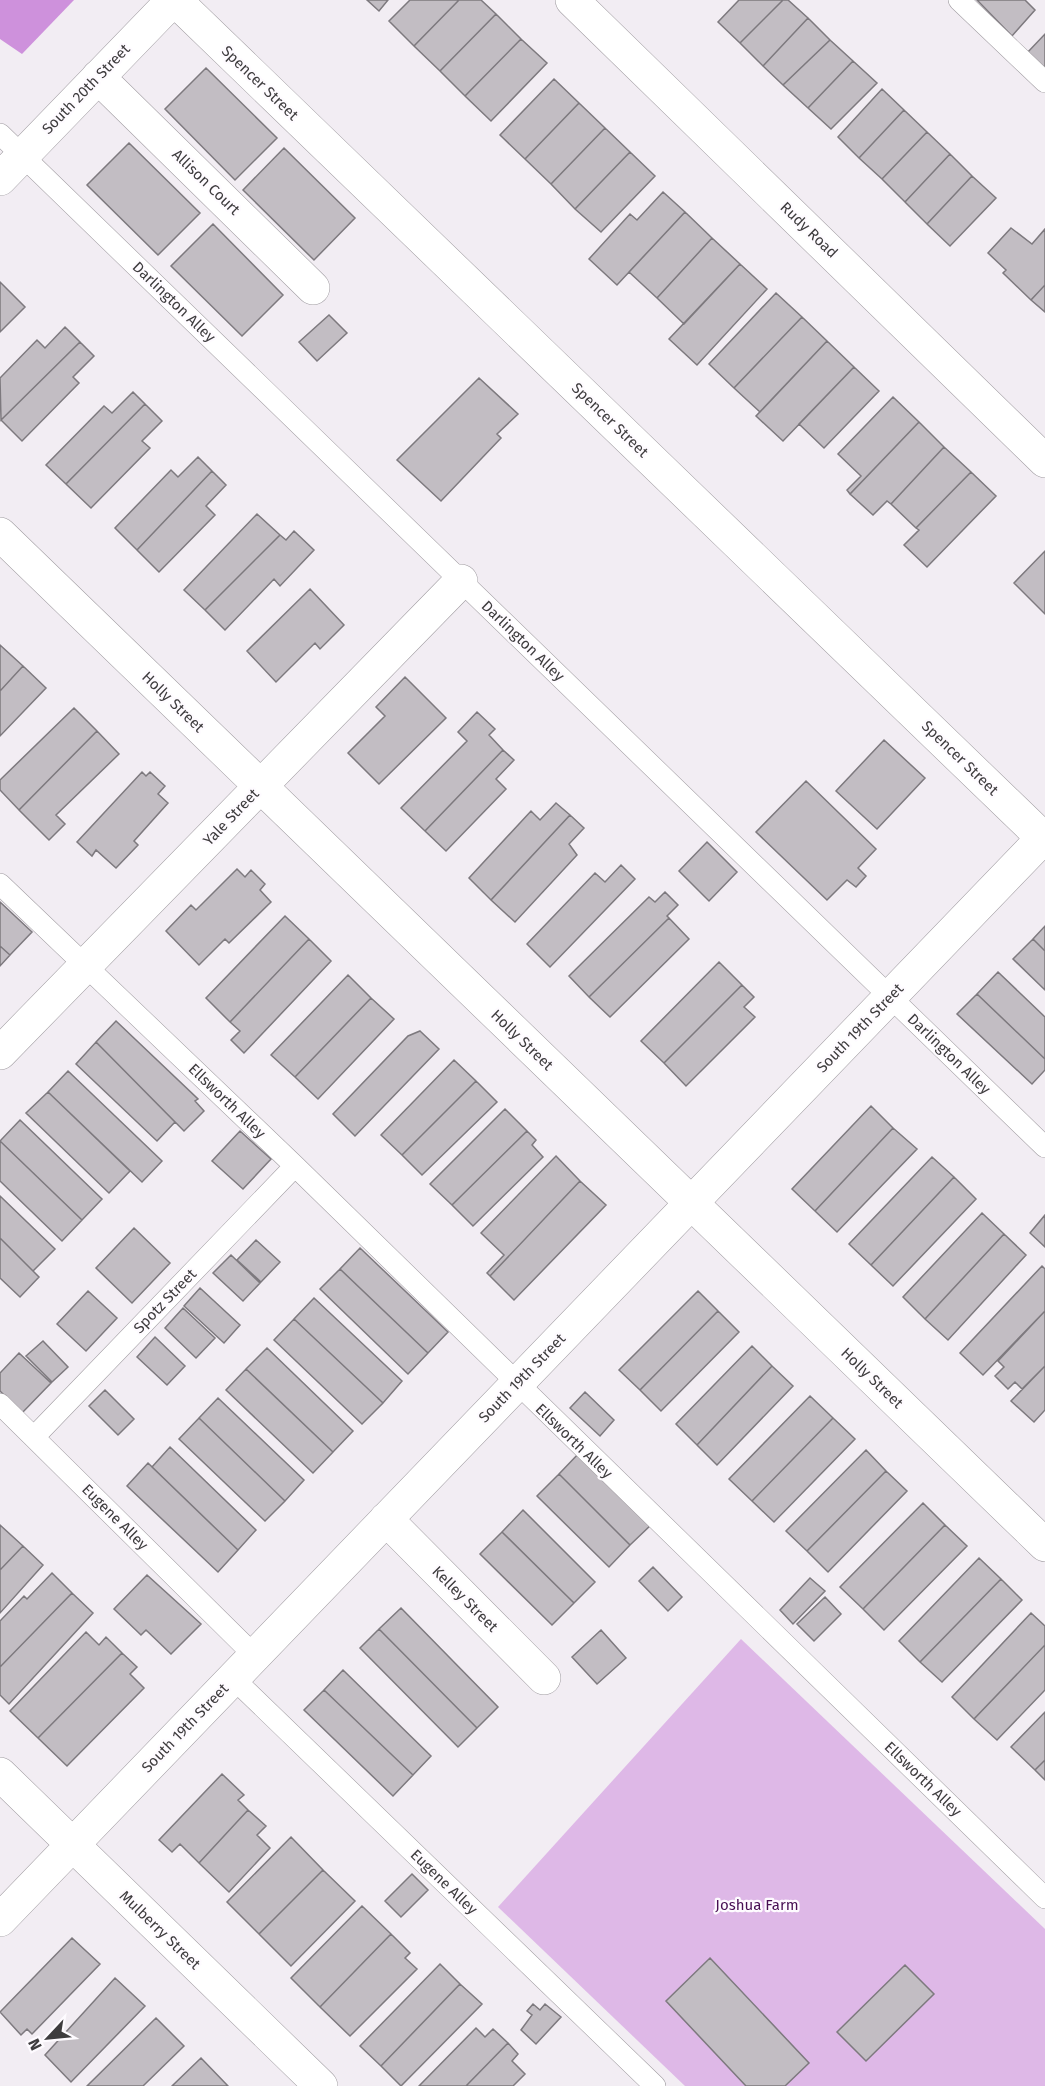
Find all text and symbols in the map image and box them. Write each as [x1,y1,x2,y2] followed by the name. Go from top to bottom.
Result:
[38,40,134,138] street label: South 20th Street
[218,42,302,124] street label: Spencer Street
[168,145,244,219] street label: Allison Court
[777,198,841,262] street label: Rudy Road
[129,258,220,346] street label: Darlington Alley
[568,379,652,461] street label: Spencer Street
[478,597,569,685] street label: Darlington Alley
[138,668,208,737] street label: Holly Street
[918,717,1002,799] street label: Spencer Street
[199,784,263,849] street label: Yale Street
[813,979,908,1076] street label: South 19th Street
[487,1006,557,1075] street label: Holly Street
[904,1010,995,1098] street label: Darlington Alley
[185,1060,270,1143] street label: Ellsworth Alley
[130,1265,201,1337] street label: Spotz Street
[475,1329,570,1426] street label: South 19th Street
[837,1344,907,1413] street label: Holly Street
[532,1400,617,1483] street label: Ellsworth Alley
[78,1480,152,1554] street label: Eugene Alley
[428,1562,502,1636] street label: Kelley Street
[138,1679,233,1776] street label: South 19th Street
[881,1738,966,1821] street label: Ellsworth Alley
[407,1846,482,1919] street label: Eugene Alley
[116,1887,205,1974] street label: Mulberry Street
[715,1896,799,1914] park label: Joshua Farm
[18,2008,78,2068] north arrow
[24,2035,46,2053] text: N

